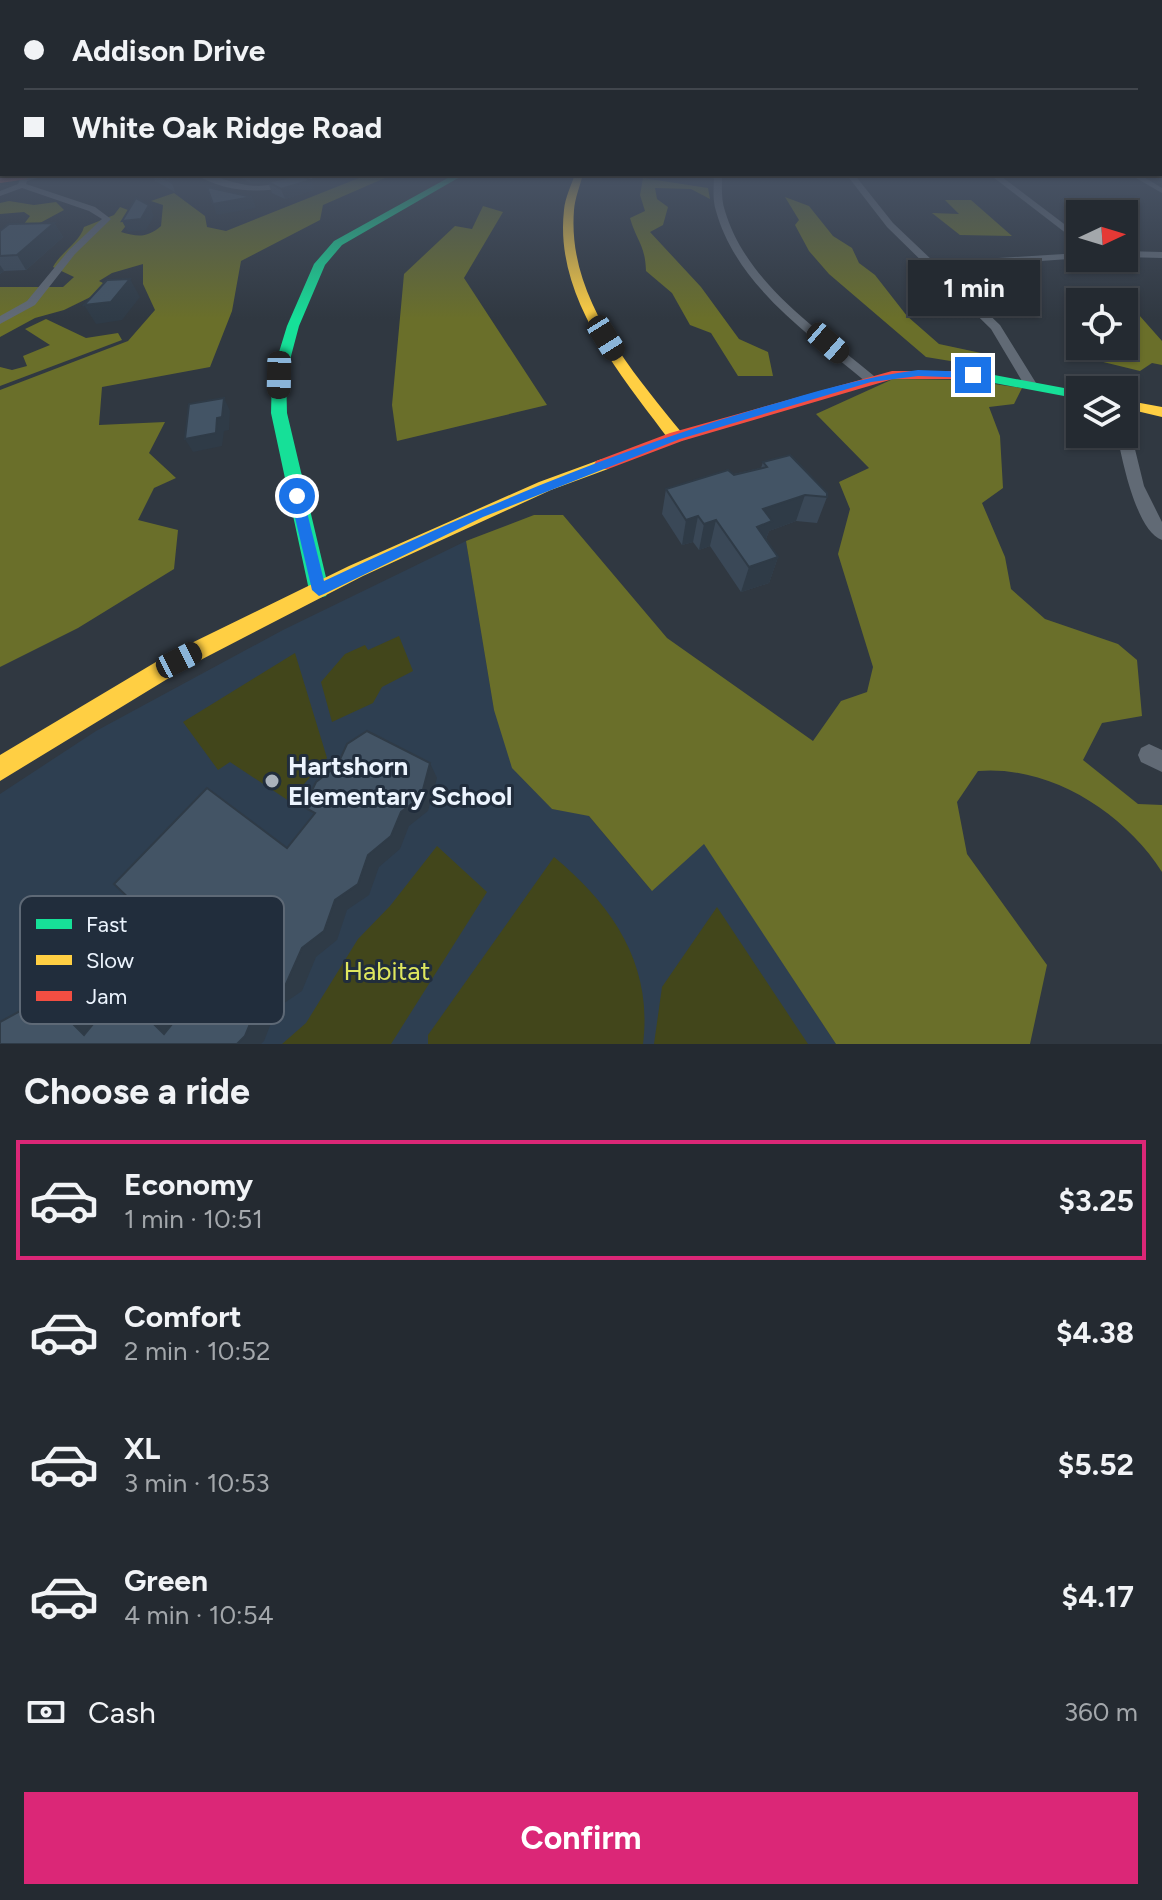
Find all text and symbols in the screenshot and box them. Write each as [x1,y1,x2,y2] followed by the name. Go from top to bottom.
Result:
[72,32,265,69] text: Addison Drive
[72,109,382,146] text: White Oak Ridge Road
[1066,200,1138,272] north arrow
[1066,200,1138,448] map controls
[907,259,1039,315] callout: 1 min
[943,272,1005,304] text: 1 min
[1066,288,1138,360] button: locate
[583,311,629,365] car
[802,318,854,368] car
[267,351,291,399] car
[955,357,991,393] route end
[1066,376,1138,448] button: layers
[279,478,315,514] route start
[152,638,206,682] car
[288,750,512,812] place label: Hartshorn Elementary School
[263,772,281,790] marker: Hartshorn Elementary School
[20,896,284,1024] legend
[86,911,128,938] text: Fast
[86,947,135,974] text: Slow
[344,955,431,987] park label: Habitat
[86,983,127,1010] text: Jam
[24,1070,250,1113] text: Choose a ride
[28,1164,100,1236] icon: car
[124,1166,253,1203] text: Economy
[1058,1182,1134,1219] text: $3.25
[124,1203,263,1235] text: 1 min · 10:51
[28,1296,100,1368] icon: car
[124,1298,242,1335] text: Comfort
[1056,1314,1134,1351] text: $4.38
[124,1335,271,1367] text: 2 min · 10:52
[28,1428,100,1500] icon: car
[124,1430,160,1467] text: XL
[1058,1446,1134,1483] text: $5.52
[124,1467,270,1499] text: 3 min · 10:53
[28,1560,100,1632] icon: car
[124,1562,208,1599] text: Green
[1062,1578,1134,1615] text: $4.17
[124,1599,274,1631] text: 4 min · 10:54
[24,1690,68,1734] icon: cash
[88,1694,156,1731] text: Cash
[1064,1696,1138,1728] text: 360 m
[24,1792,1138,1884] button: Confirm

